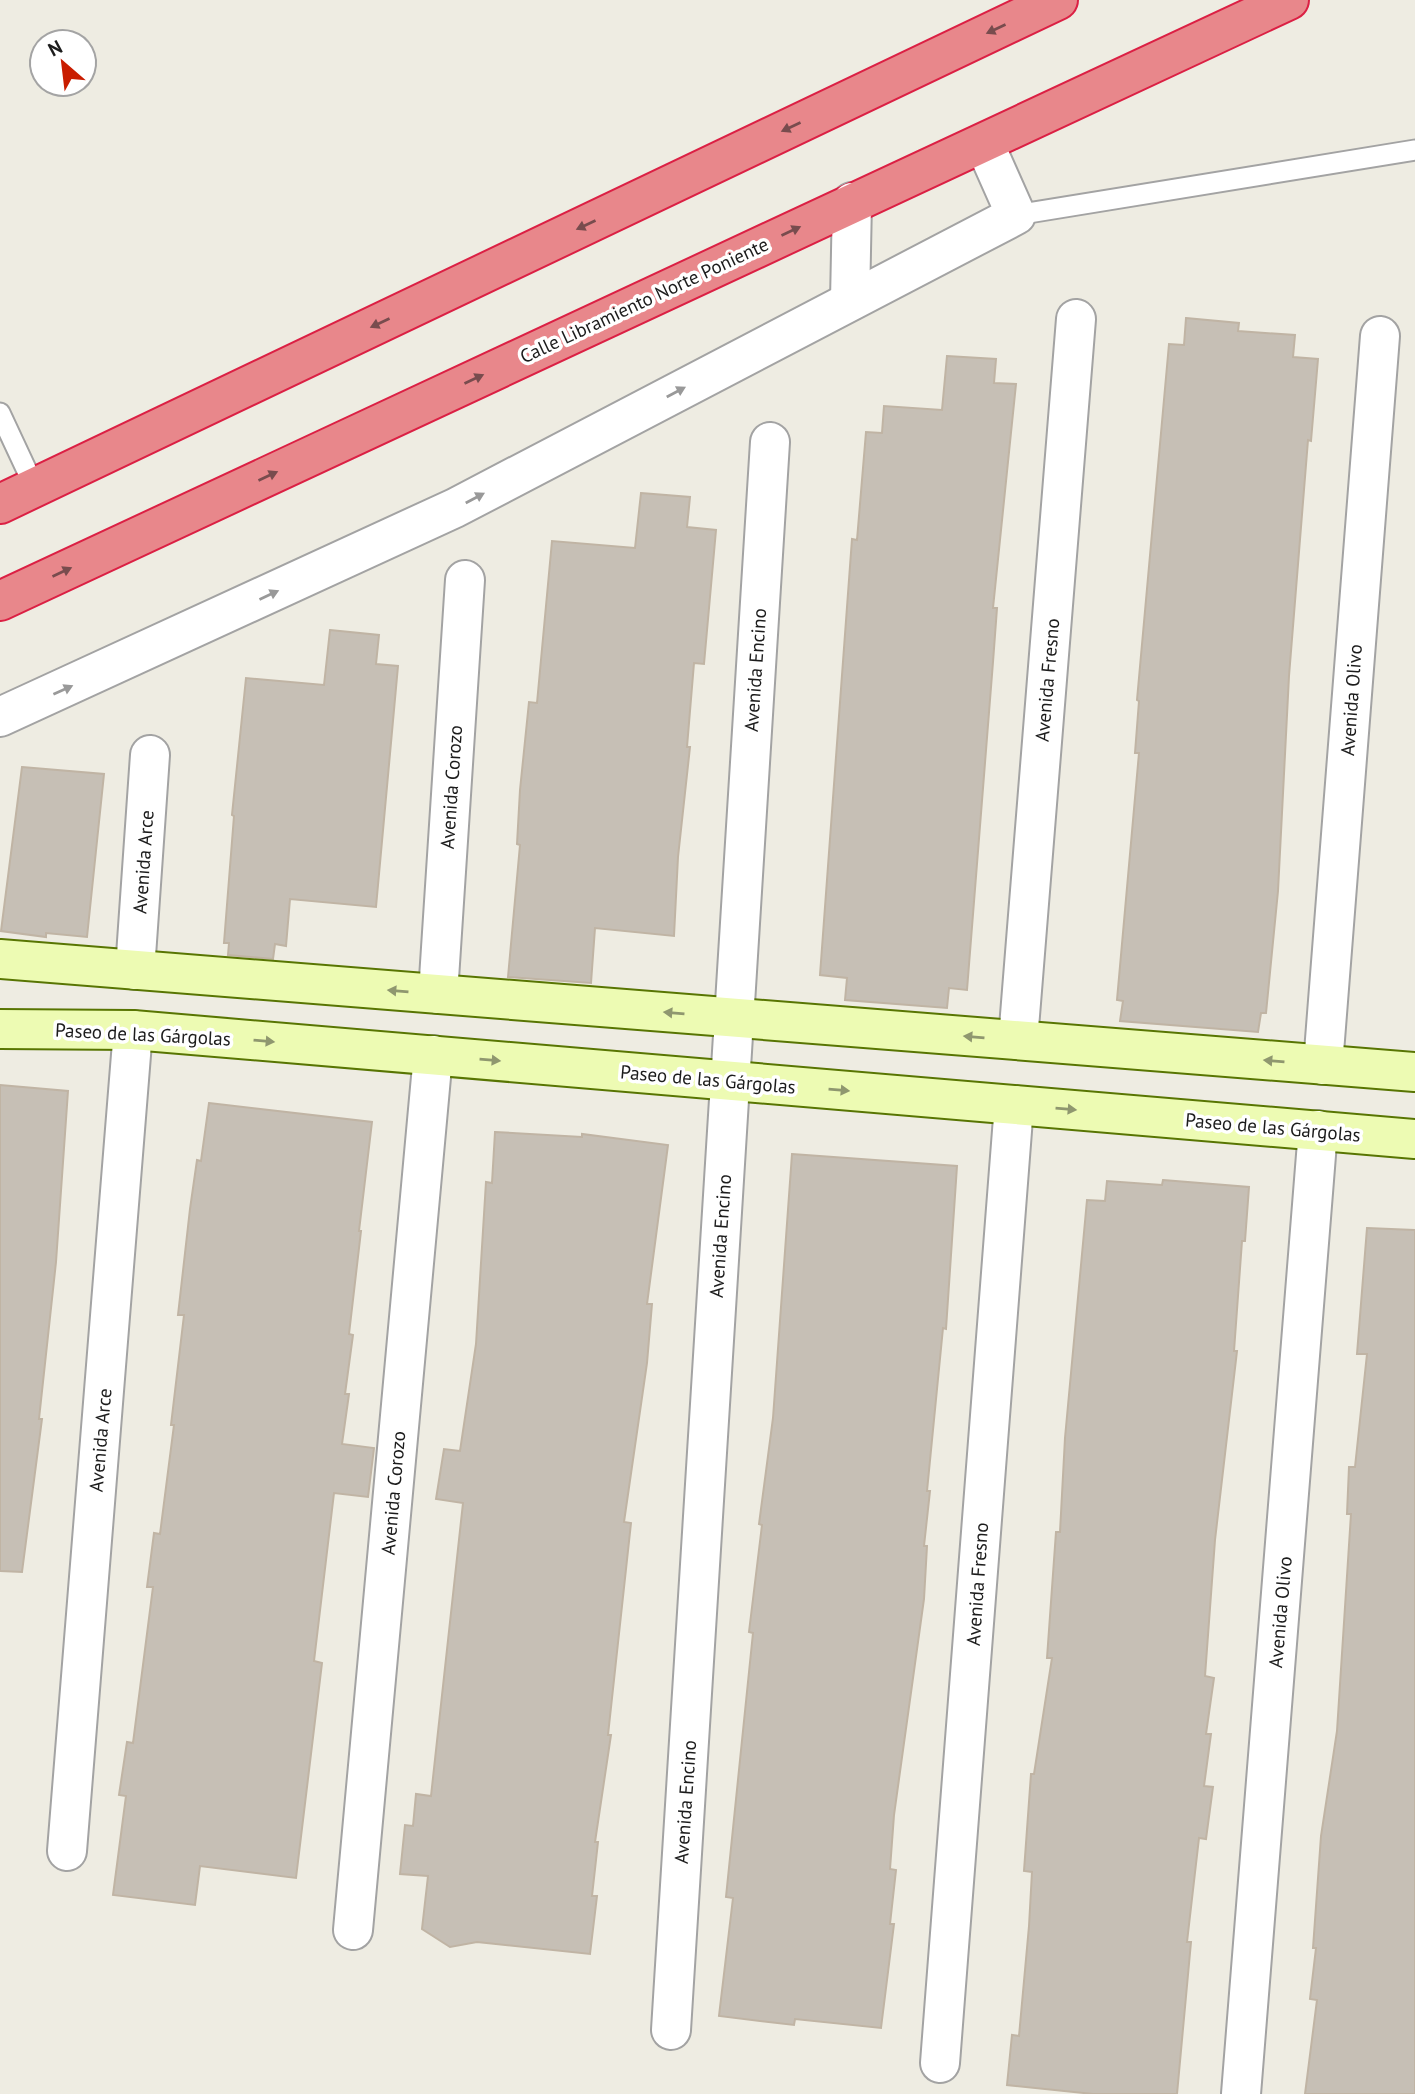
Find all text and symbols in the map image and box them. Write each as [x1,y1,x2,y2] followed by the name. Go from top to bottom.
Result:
[986,24,1006,35] one-way arrow
[28,28,98,98] north arrow
[44,34,66,62] text: N
[781,122,801,133] one-way arrow
[576,220,596,231] one-way arrow
[781,225,801,236] one-way arrow
[516,232,772,368] street label: Calle Libramiento Norte Poniente
[370,317,390,329] one-way arrow
[464,373,484,385] one-way arrow
[667,386,686,398] one-way arrow
[258,470,278,482] one-way arrow
[465,492,485,504] one-way arrow
[52,567,72,578] one-way arrow
[259,589,279,601] one-way arrow
[739,607,771,733] street label: Avenida Encino
[1030,617,1064,743] street label: Avenida Fresno
[1335,643,1367,757] street label: Avenida Olivo
[52,684,73,695] one-way arrow
[435,724,467,850] street label: Avenida Corozo
[127,809,159,915] street label: Avenida Arce
[387,985,409,996] one-way arrow
[662,1007,684,1018] one-way arrow
[55,1017,231,1051] street label: Paseo de las Gárgolas
[962,1031,984,1042] one-way arrow
[253,1036,275,1047] one-way arrow
[480,1055,502,1066] one-way arrow
[1262,1055,1284,1066] one-way arrow
[619,1059,797,1099] street label: Paseo de las Gárgolas
[828,1085,850,1096] one-way arrow
[1055,1104,1077,1115] one-way arrow
[1184,1107,1362,1147] street label: Paseo de las Gárgolas
[704,1173,736,1299] street label: Avenida Encino
[84,1387,116,1493] street label: Avenida Arce
[376,1430,410,1556] street label: Avenida Corozo
[961,1521,993,1647] street label: Avenida Fresno
[1263,1555,1297,1669] street label: Avenida Olivo
[669,1739,701,1865] street label: Avenida Encino

